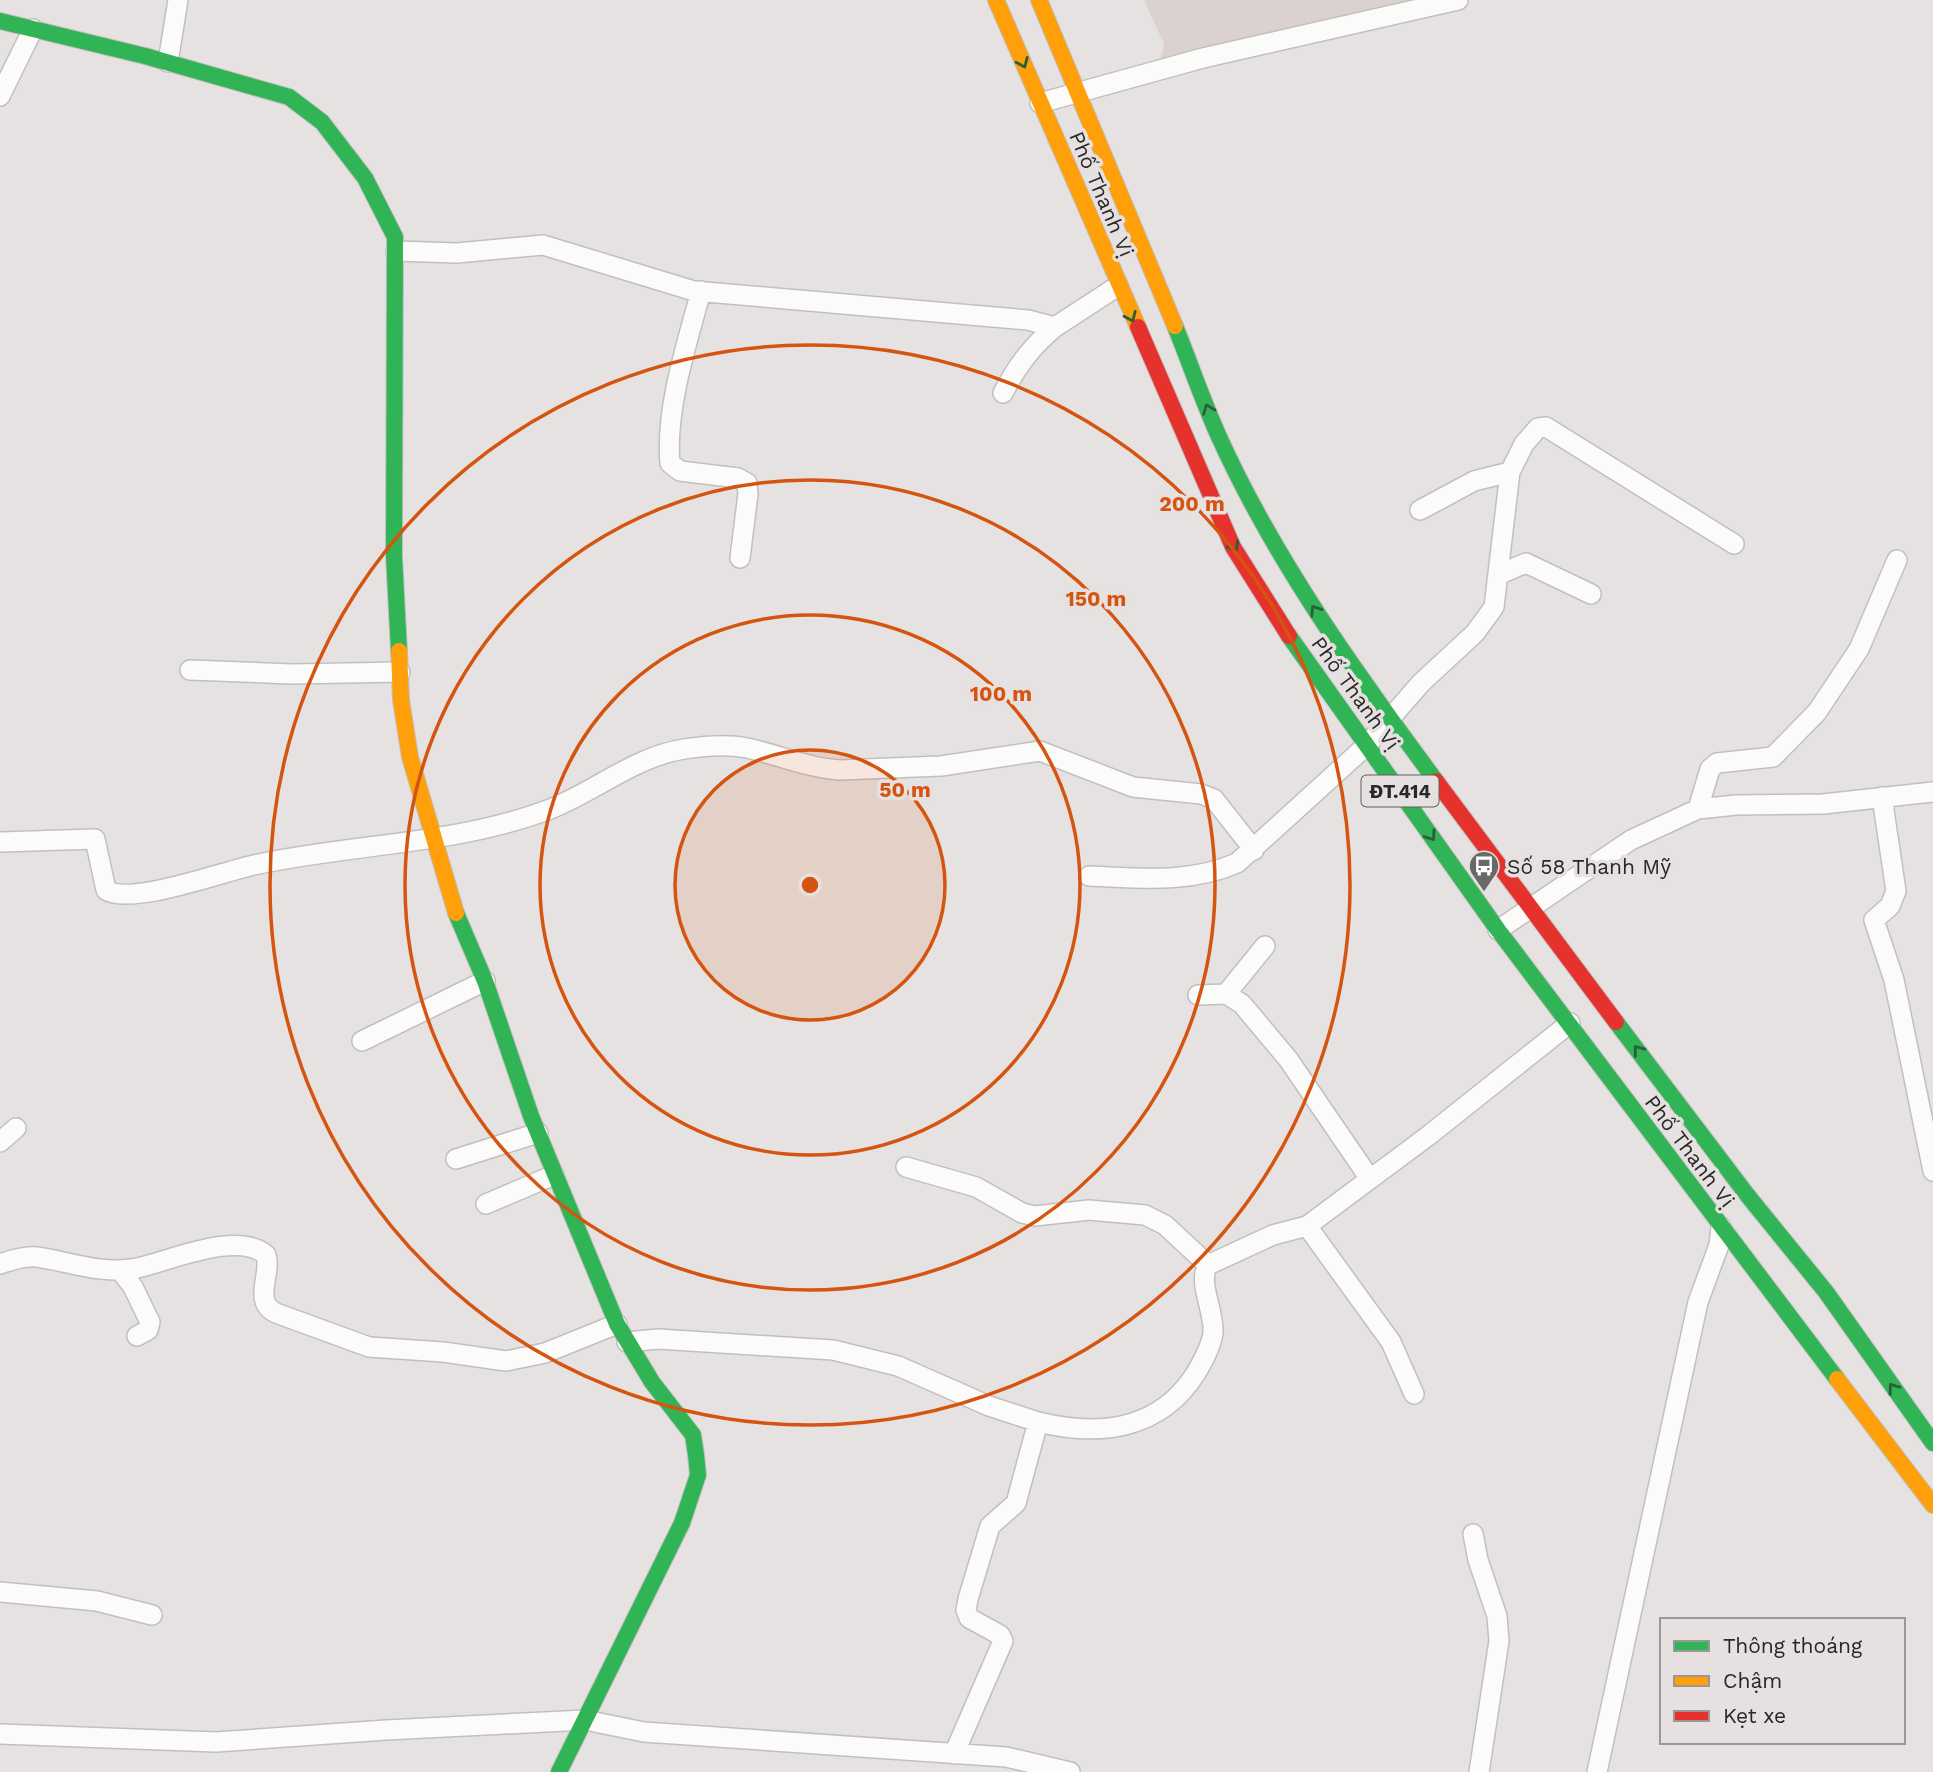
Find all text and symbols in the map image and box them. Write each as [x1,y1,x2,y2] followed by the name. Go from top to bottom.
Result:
[1015,56,1029,68] one-way arrow
[1064,128,1140,260] street label: Phố Thanh Vị
[1123,310,1137,322] one-way arrow
[1203,404,1217,416] one-way arrow
[1159,491,1225,516] text: 200 m
[1226,540,1239,552] one-way arrow
[1066,586,1126,611] text: 150 m
[1311,604,1324,617] one-way arrow
[1307,632,1405,754] street label: Phố Thanh Vị
[970,681,1032,706] text: 100 m
[1362,776,1438,806] road number: ĐT.414
[879,777,931,802] text: 50 m
[1423,828,1435,841] one-way arrow
[1467,849,1501,893] bus stop icon: Số 58 Thanh Mỹ
[1507,854,1671,879] place label: Số 58 Thanh Mỹ
[798,873,822,897] centre of rings
[1633,1045,1646,1058] one-way arrow
[1640,1090,1740,1212] street label: Phố Thanh Vị
[1888,1383,1901,1396] one-way arrow
[1660,1618,1905,1744] legend
[1723,1633,1863,1658] text: Thông thoáng
[1723,1668,1782,1693] text: Chậm
[1723,1703,1786,1728] text: Kẹt xe

